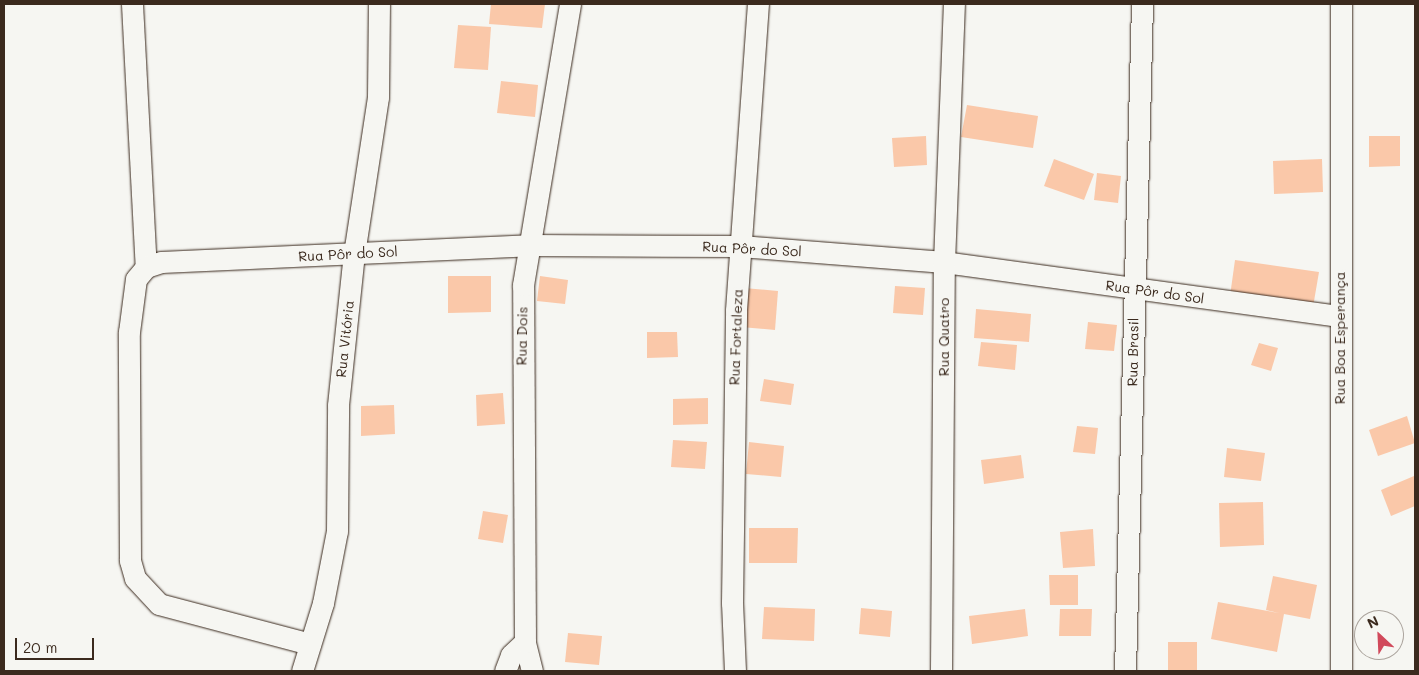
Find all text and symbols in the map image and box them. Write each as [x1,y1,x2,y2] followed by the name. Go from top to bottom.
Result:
[702,238,802,260] street label: Rua Pôr do Sol
[298,243,398,265] street label: Rua Pôr do Sol
[1332,272,1348,404] street label: Rua Boa Esperança
[1105,277,1205,307] street label: Rua Pôr do Sol
[726,288,746,386] street label: Rua Fortaleza
[936,298,952,376] street label: Rua Quatro
[333,300,357,378] street label: Rua Vitória
[513,306,531,366] street label: Rua Dois
[1124,317,1142,387] street label: Rua Brasil
[1354,610,1404,660] north arrow
[1364,611,1382,633] text: N
[18,628,96,660] scale bar
[23,637,57,657] text: 20 m

